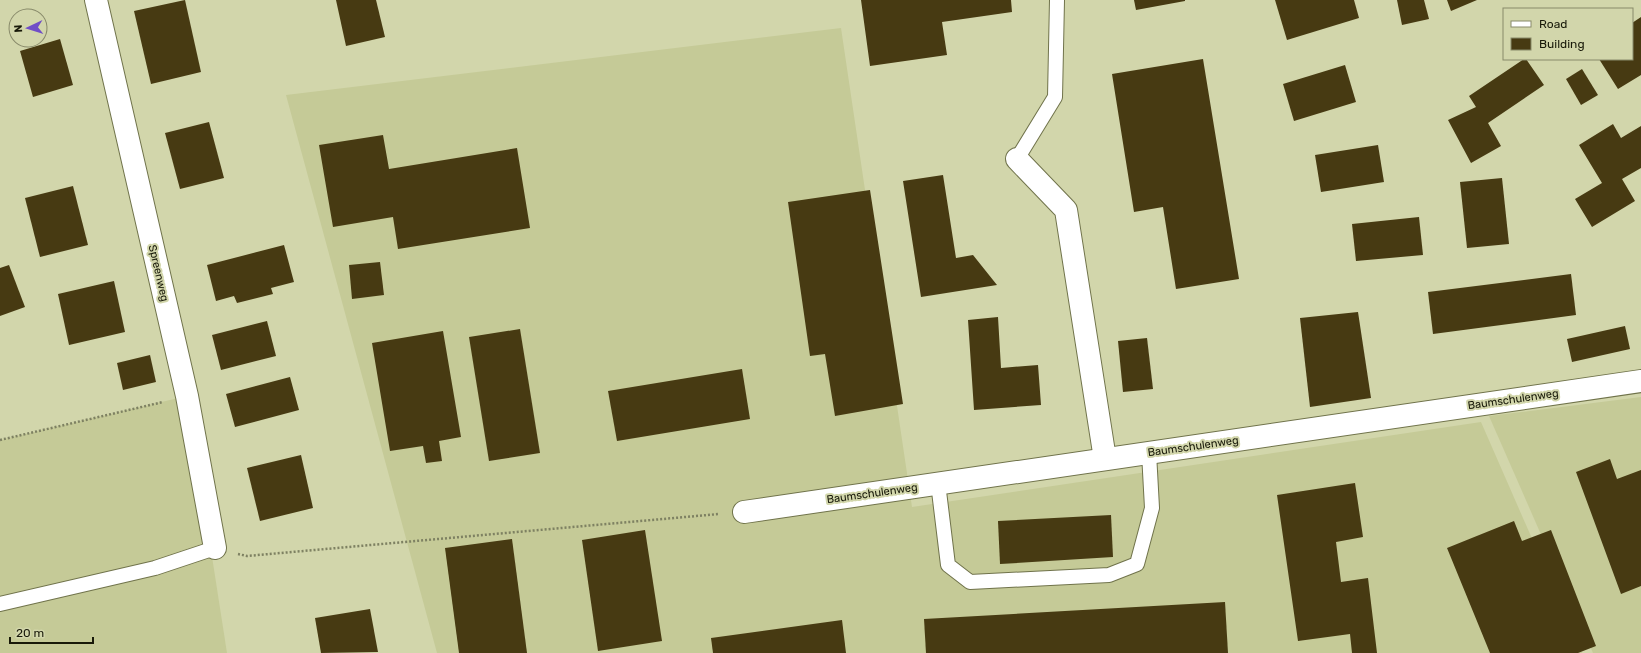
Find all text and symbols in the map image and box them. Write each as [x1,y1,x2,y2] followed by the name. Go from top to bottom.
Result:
[8,8,48,48] north arrow
[1503,8,1633,60] legend
[1539,17,1567,31] text: Road
[12,24,25,33] text: N
[1539,37,1585,51] text: Building
[146,244,171,303] street label: Spreenweg
[1467,387,1559,412] street label: Baumschulenweg
[1147,434,1239,459] street label: Baumschulenweg
[826,481,918,506] street label: Baumschulenweg
[10,619,93,645] scale bar
[16,626,44,640] text: 20 m

